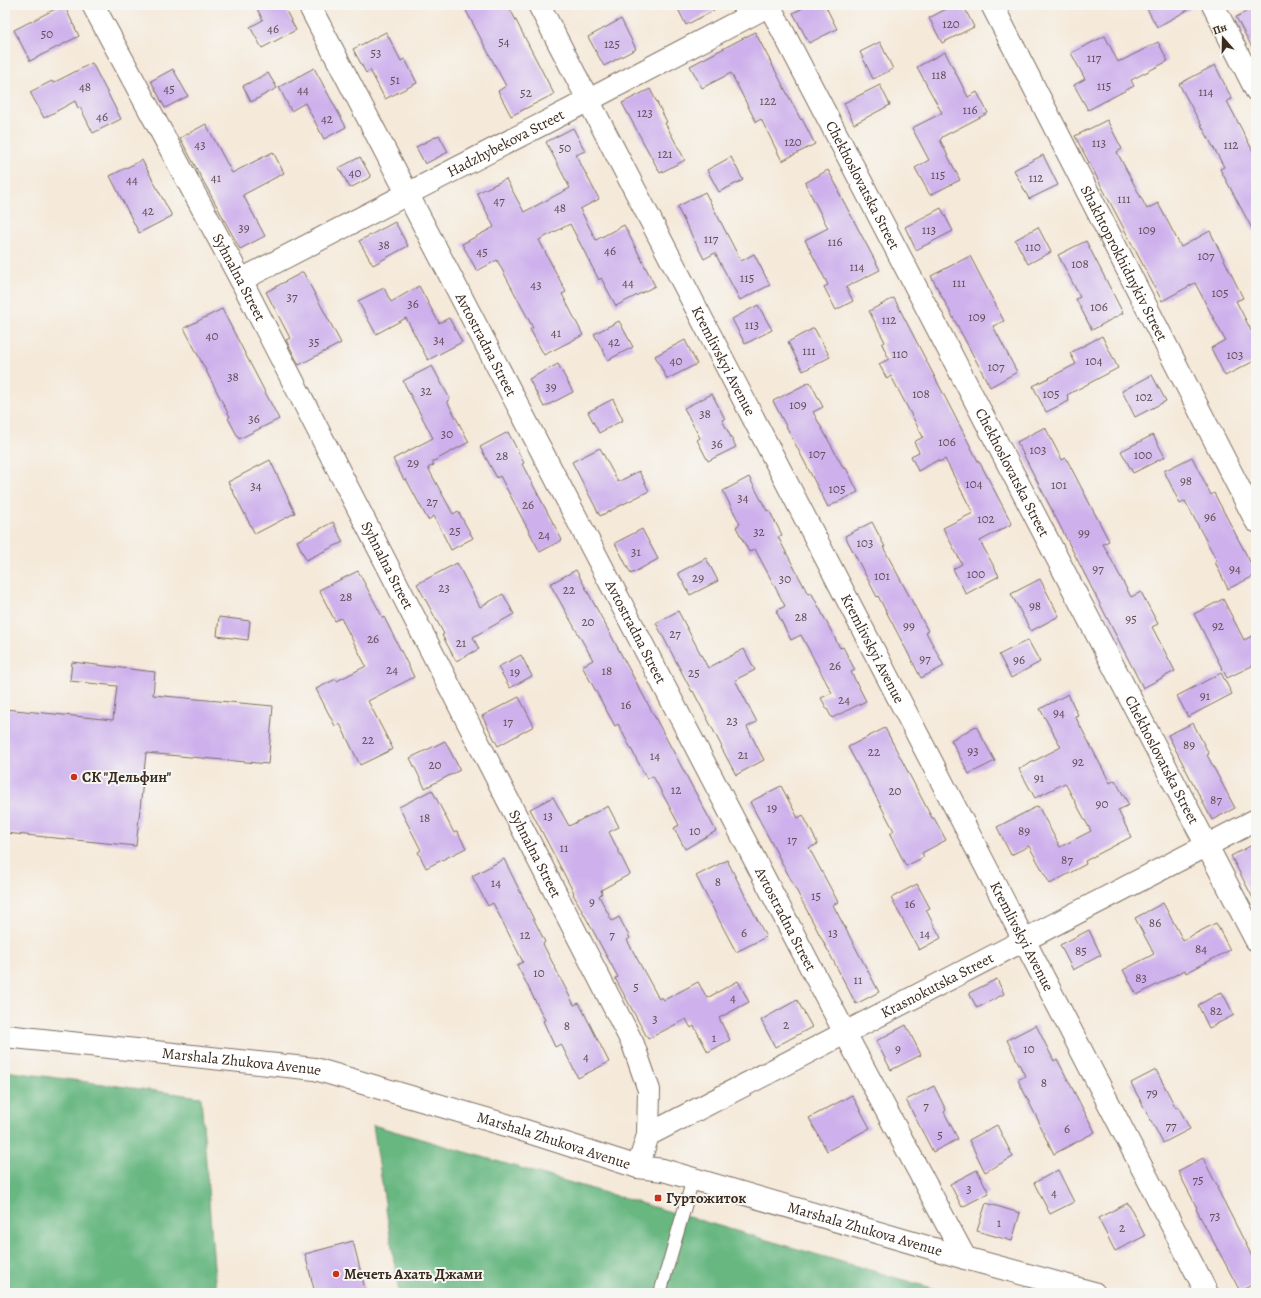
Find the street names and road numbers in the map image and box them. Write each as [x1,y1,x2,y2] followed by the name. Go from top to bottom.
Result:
[444,104,568,182] street label: Hadzhybekova Street
[821,117,905,253] street label: Chekhoslovatska Street
[1076,182,1172,345] street label: Shakhtoprokhidnykiv Street
[208,230,270,325] street label: Syhnalna Street
[450,288,521,400] street label: Avtostradna Street
[687,303,760,420] street label: Kremlivskyi Avenue
[971,405,1054,540] street label: Chekhoslovatska Street
[356,518,418,613] street label: Syhnalna Street
[600,576,671,687] street label: Avtostradna Street
[836,590,910,707] street label: Kremlivskyi Avenue
[1120,692,1204,828] street label: Chekhoslovatska Street
[504,806,566,901] street label: Syhnalna Street
[750,863,821,975] street label: Avtostradna Street
[985,878,1059,995] street label: Kremlivskyi Avenue
[877,948,997,1023] street label: Krasnokutska Street
[161,1043,324,1080] street label: Marshala Zhukova Avenue
[474,1107,633,1174] street label: Marshala Zhukova Avenue
[785,1197,945,1261] street label: Marshala Zhukova Avenue

